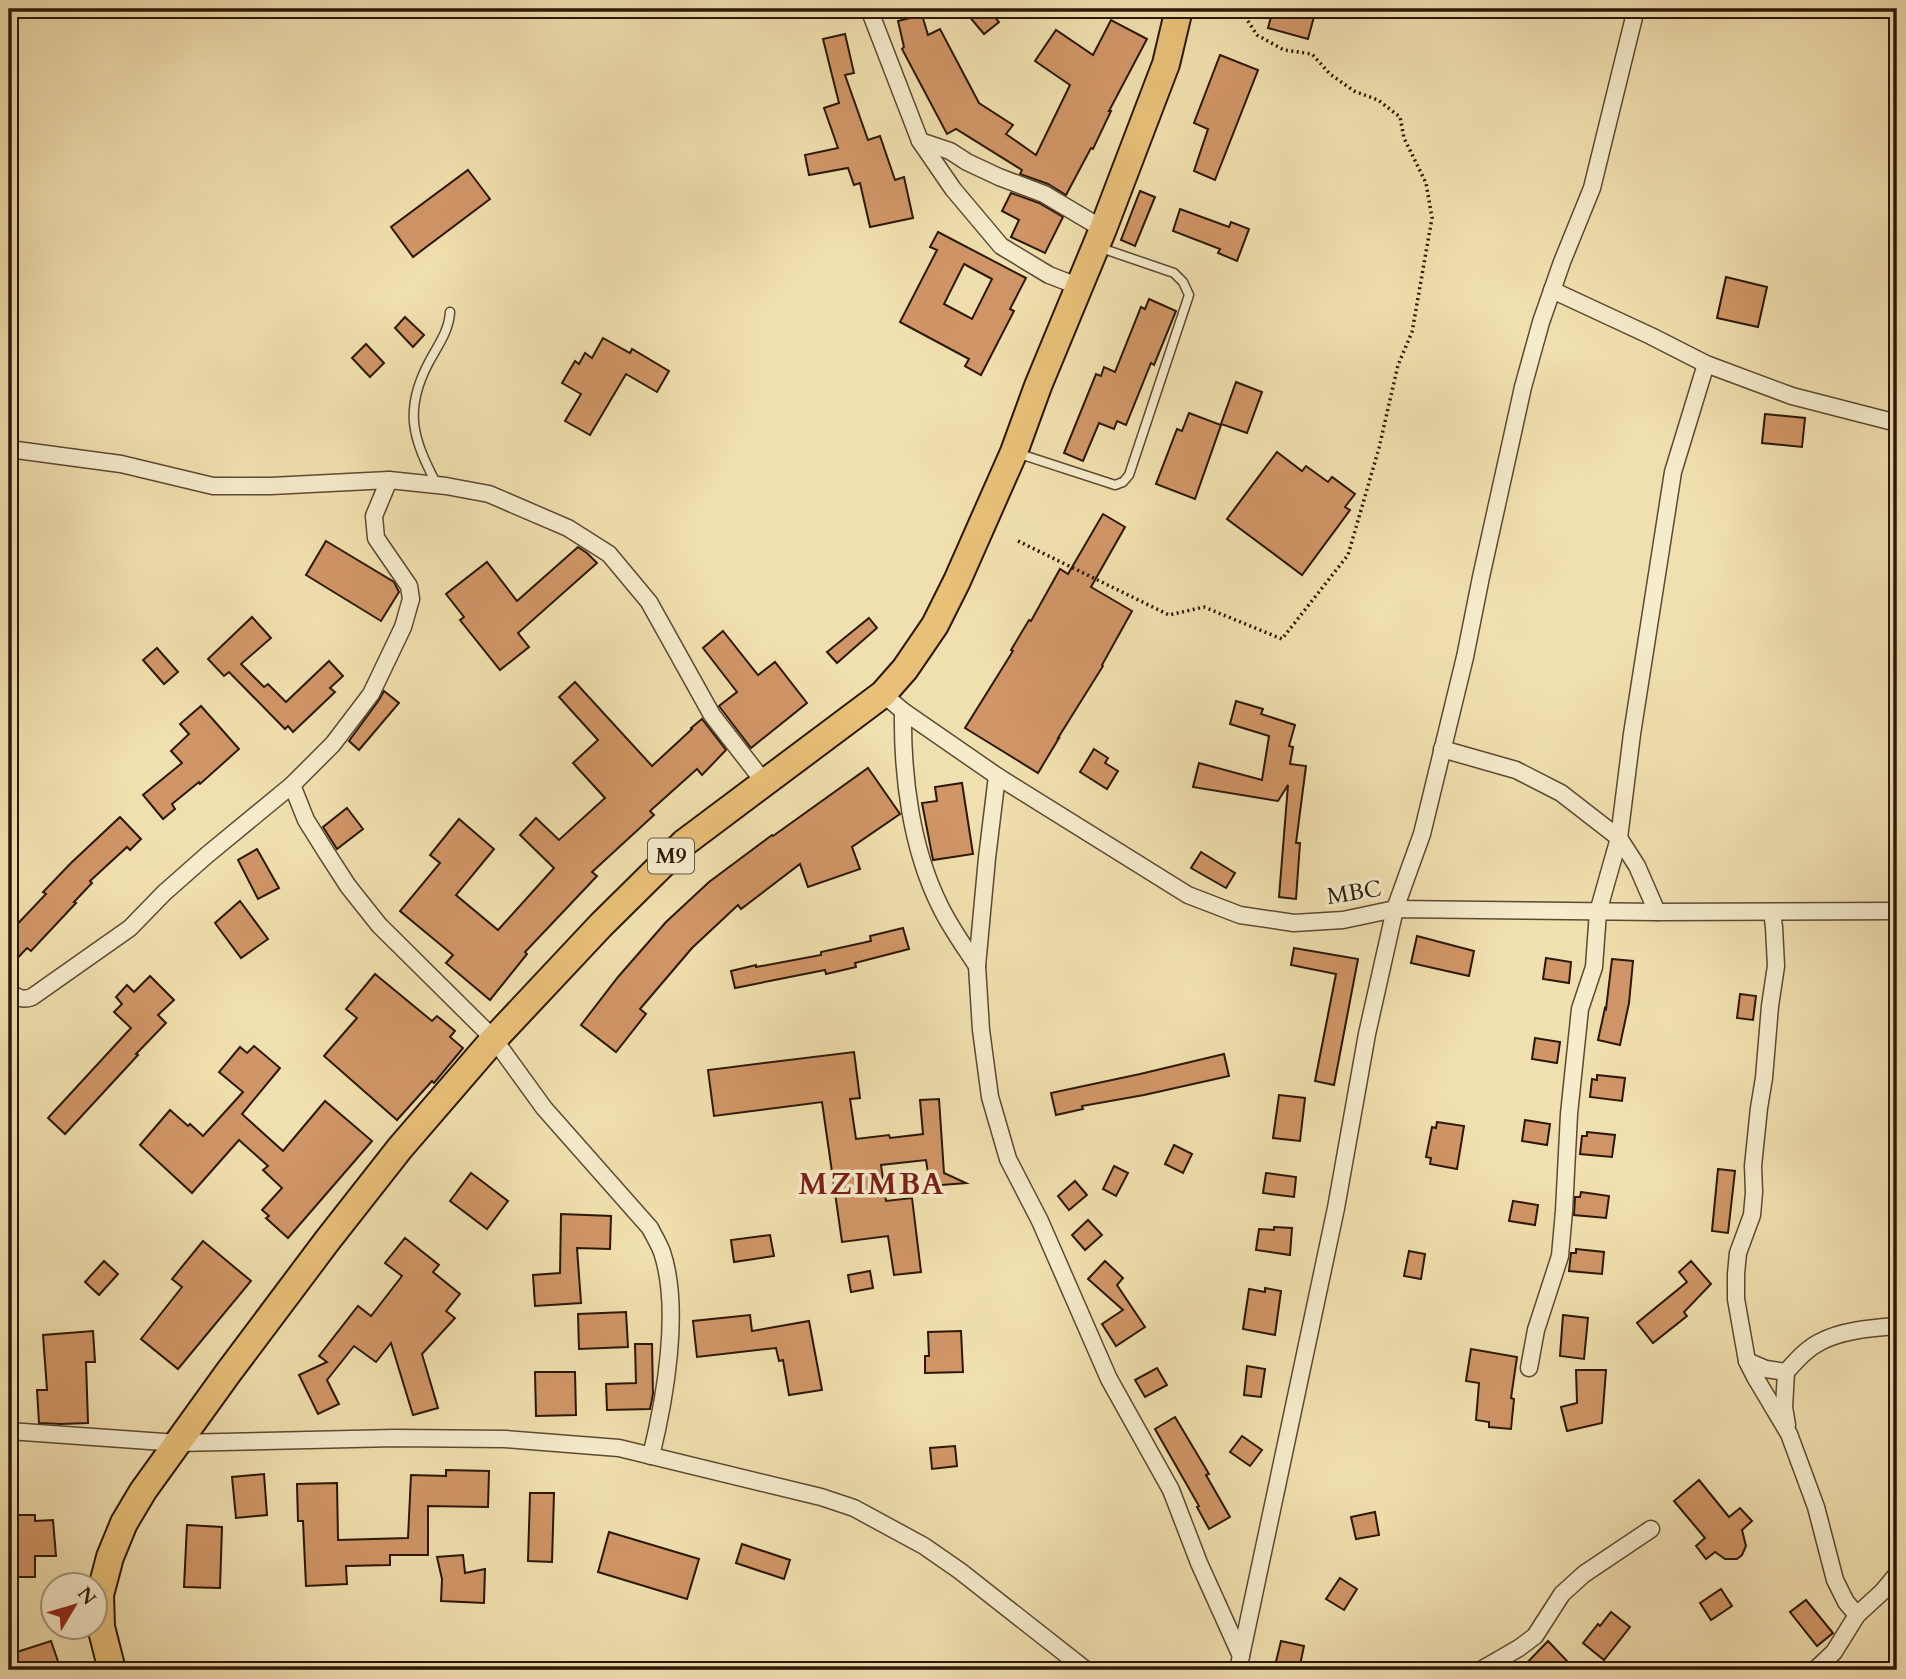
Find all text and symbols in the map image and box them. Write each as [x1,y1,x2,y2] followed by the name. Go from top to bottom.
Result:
[648,838,694,874] road number: M9
[1325,873,1384,912] street label: MBC
[798,1164,946,1205] district label: MZIMBA
[38,1570,108,1640] north arrow
[71,1582,102,1611] text: N

